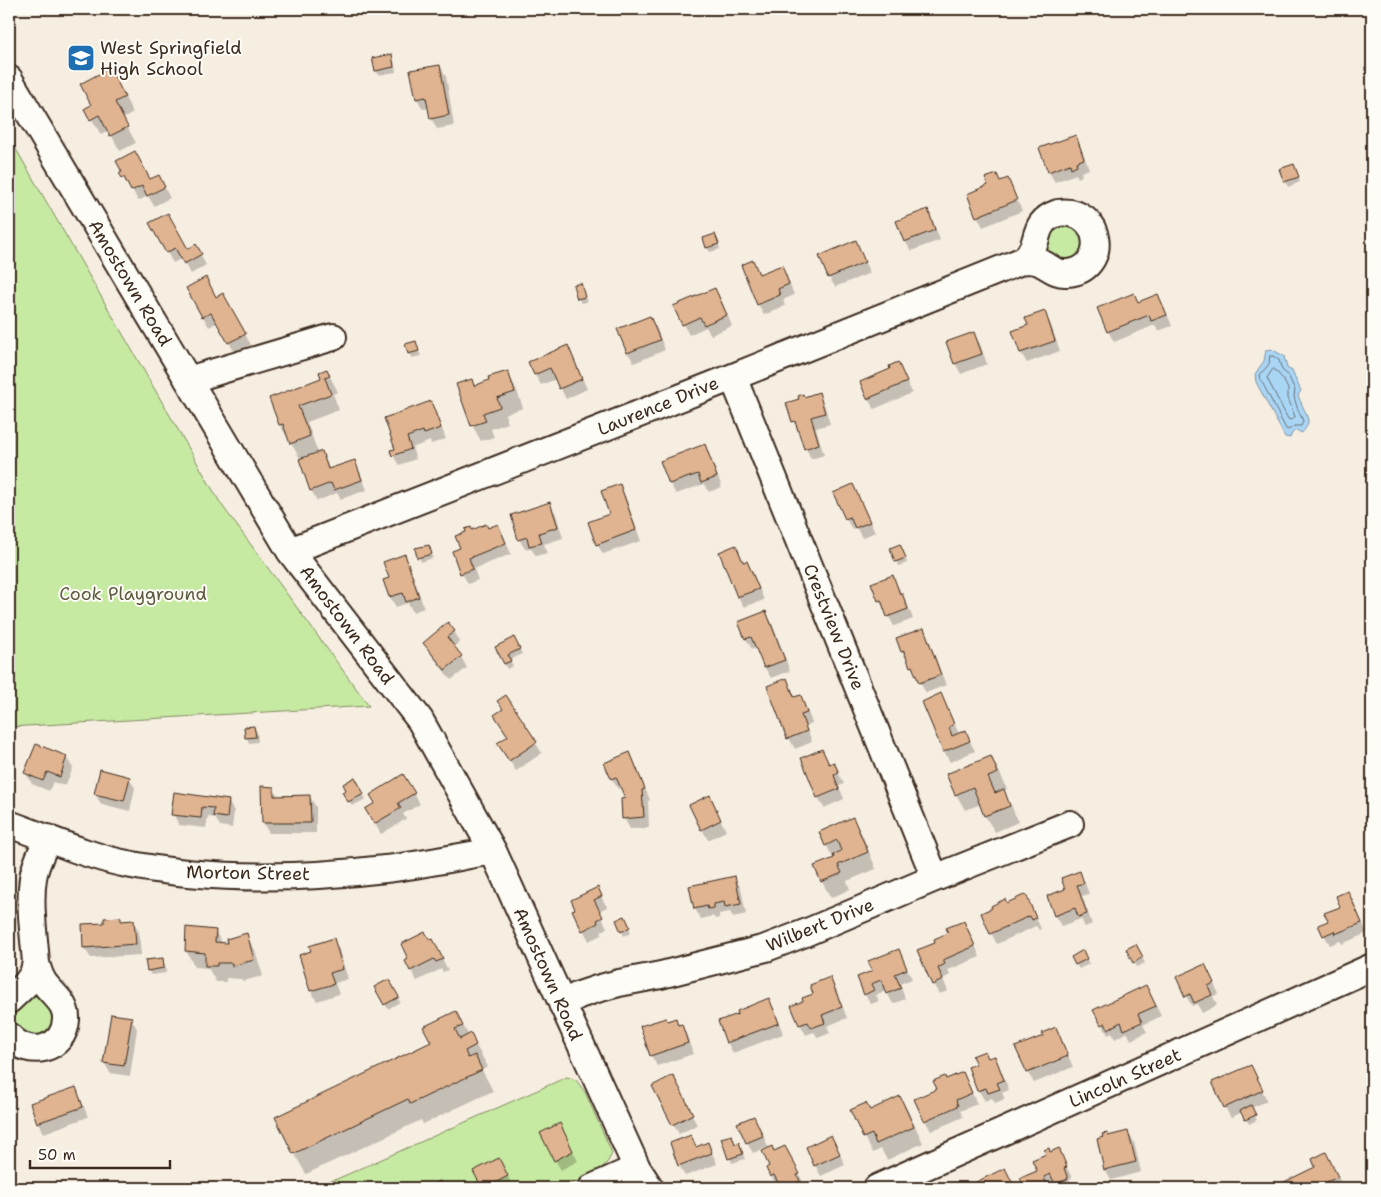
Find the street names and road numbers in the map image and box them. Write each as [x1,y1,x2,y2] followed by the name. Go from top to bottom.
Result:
[83,215,177,351] street label: Amostown Road
[594,371,722,441] street label: Laurence Drive
[294,560,400,690] street label: Amostown Road
[798,560,870,694] street label: Crestview Drive
[186,860,310,886] street label: Morton Street
[763,892,877,958] street label: Wilbert Drive
[508,904,588,1044] street label: Amostown Road
[1065,1043,1185,1113] street label: Lincoln Street

